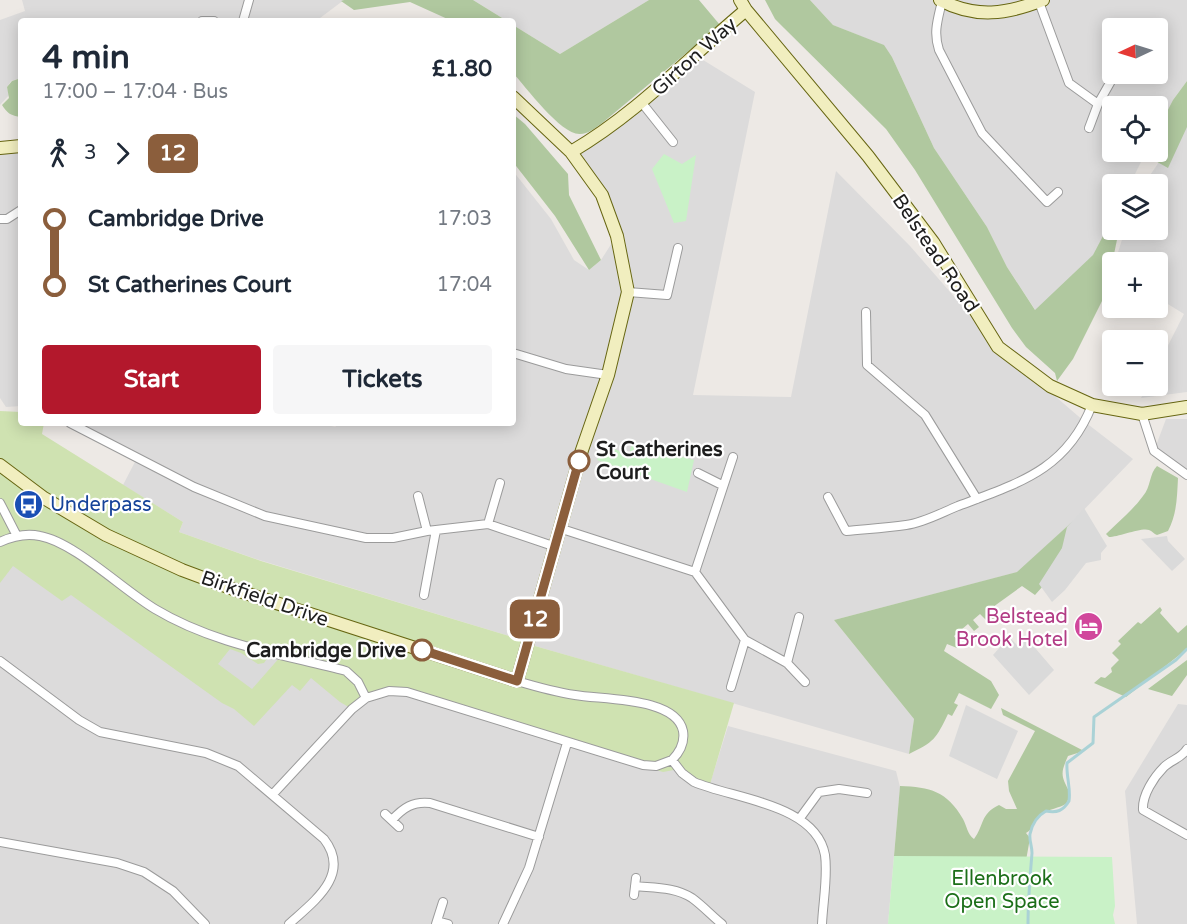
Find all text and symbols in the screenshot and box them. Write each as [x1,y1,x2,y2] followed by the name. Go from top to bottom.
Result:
[647,12,742,101] street label: Girton Way
[1102,18,1168,84] north arrow
[1102,18,1168,396] map controls
[42,38,130,77] text: 4 min
[432,56,492,82] text: £1.80
[42,80,228,104] text: 17:00 – 17:04 · Bus
[1102,96,1168,162] button: locate
[42,137,75,170] icon: walk
[106,137,139,170] icon: forward
[84,141,97,165] text: 3
[160,141,186,166] text: 12
[1102,174,1168,240] button: layers
[887,190,984,317] street label: Belstead Road
[88,206,264,232] text: Cambridge Drive
[437,207,492,231] text: 17:03
[1102,252,1168,318] button: +
[88,272,291,298] text: St Catherines Court
[437,273,492,297] text: 17:04
[1102,330,1168,396] button: −
[42,345,261,414] button: Start
[273,345,492,414] button: Tickets
[596,438,723,485] place label: St Catherines Court
[568,450,590,472] marker: St Catherines Court
[13,488,45,520] bus stop icon: Underpass
[50,493,152,517] place label: Underpass
[198,566,332,632] street label: Birkfield Drive
[508,600,562,638] line badge: 12
[956,605,1068,652] place label: Belstead Brook Hotel
[522,607,548,632] text: 12
[1073,611,1105,643] hotel icon: Belstead Brook Hotel
[246,639,406,663] place label: Cambridge Drive
[411,639,433,661] marker: Cambridge Drive
[944,867,1060,914] park label: Ellenbrook Open Space

